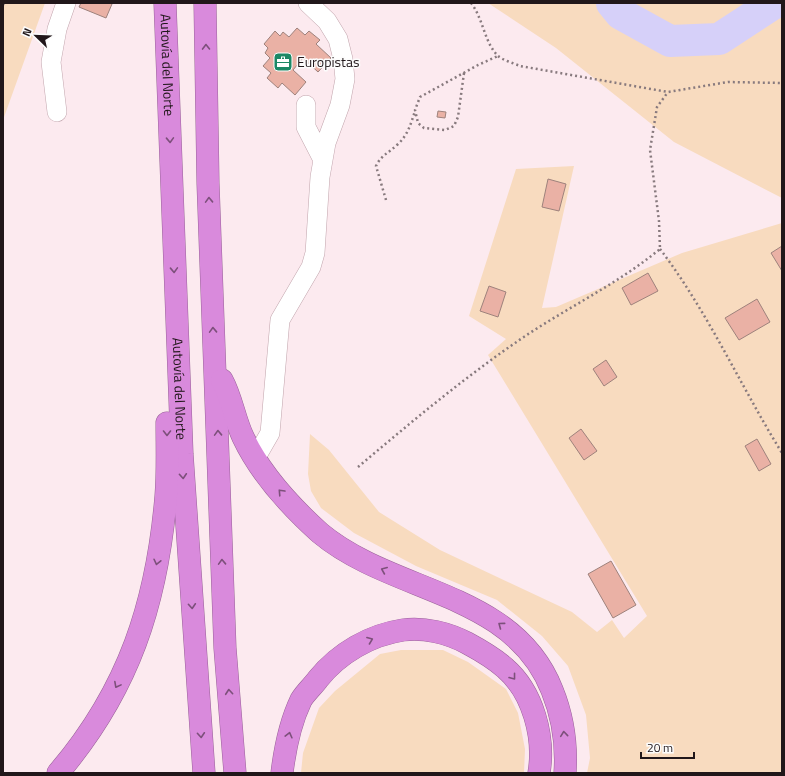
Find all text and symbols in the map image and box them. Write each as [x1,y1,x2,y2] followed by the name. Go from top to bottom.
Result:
[155,13,180,116] street label: Autovía del Norte
[16,16,56,56] north arrow
[18,25,36,39] text: N
[201,44,210,50] one-way arrow
[272,51,294,73] office icon: Europistas
[297,51,360,72] place label: Europistas
[166,137,174,143] one-way arrow
[204,197,213,203] one-way arrow
[170,267,178,273] one-way arrow
[209,327,217,333] one-way arrow
[168,337,192,440] street label: Autovía del Norte
[163,430,171,436] one-way arrow
[213,430,222,436] one-way arrow
[179,473,188,479] one-way arrow
[278,490,285,497] one-way arrow
[154,559,162,565] one-way arrow
[218,559,227,565] one-way arrow
[380,566,387,574] one-way arrow
[187,603,196,609] one-way arrow
[498,623,505,630] one-way arrow
[367,636,374,644] one-way arrow
[508,673,515,680] one-way arrow
[115,681,122,689] one-way arrow
[224,689,233,695] one-way arrow
[560,731,569,737] one-way arrow
[197,732,206,738] one-way arrow
[285,732,293,738] one-way arrow
[641,734,694,760] scale bar
[647,738,673,757] text: 20 m

